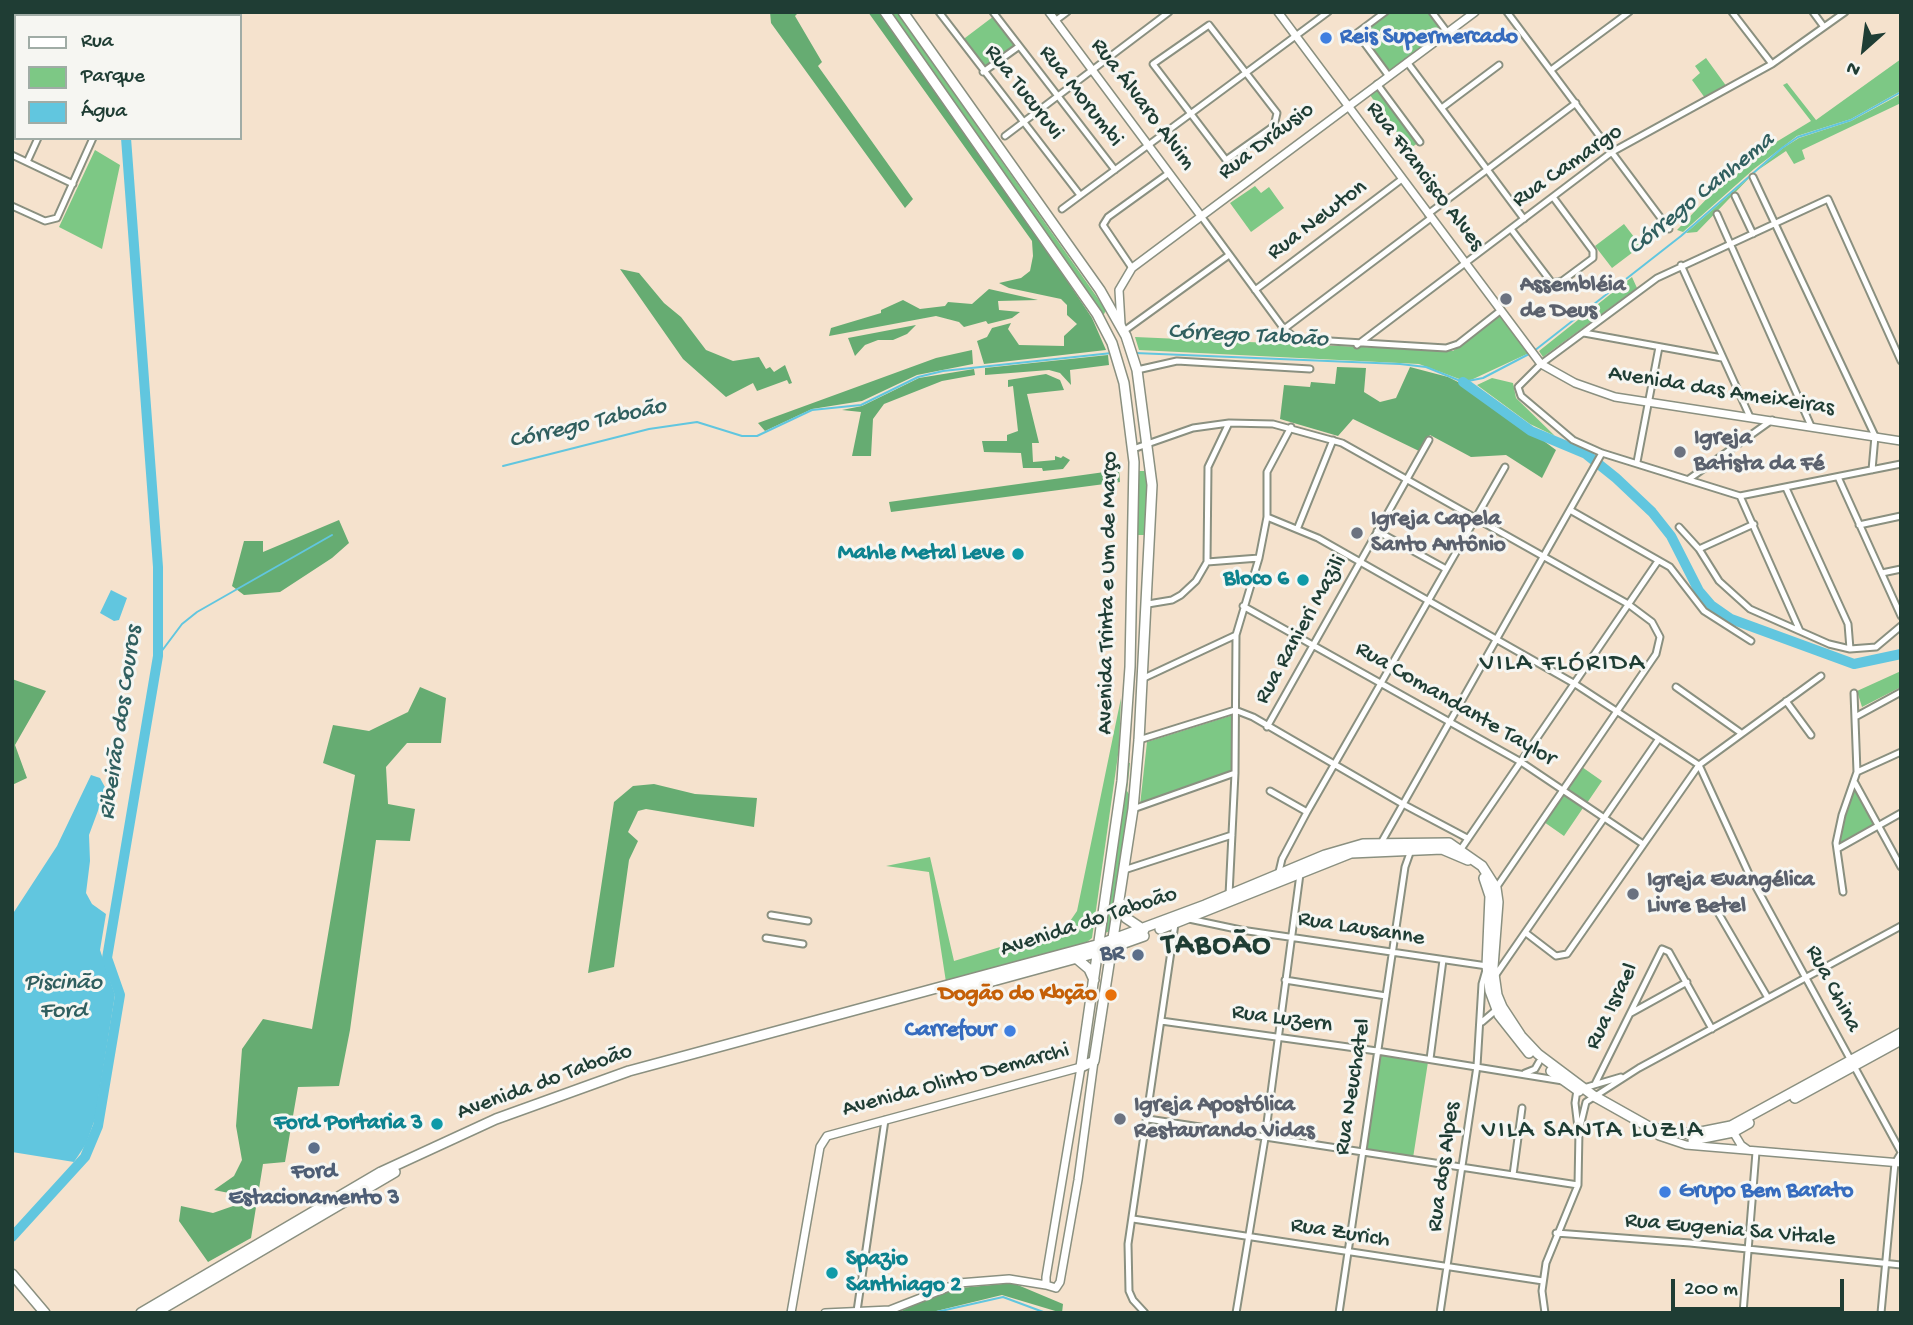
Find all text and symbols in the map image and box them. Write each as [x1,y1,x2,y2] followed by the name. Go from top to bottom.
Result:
[14,14,242,140] legend
[1829,14,1899,84] north arrow
[1340,24,1518,52] place label: Reis Supermercado
[81,30,114,55] text: Rua
[1318,30,1334,46] marker: Reis Supermercado
[1083,34,1201,176] street label: Rua Álvaro Alvim
[977,40,1069,146] street label: Rua Tucuruvi
[1032,41,1128,153] street label: Rua Morumbi
[1843,55,1865,81] text: N
[81,65,145,90] text: Parque
[1214,97,1320,187] street label: Rua Dráusio
[1359,97,1489,257] street label: Rua Francisco Alves
[81,100,127,125] text: Água
[1507,119,1629,215] street label: Rua Camargo
[1623,127,1781,263] water label: Córrego Canhema
[1263,174,1373,268] street label: Rua Newton
[1520,272,1626,326] place label: Assembléia de Deus
[1498,291,1514,307] marker: Assembléia de Deus
[1167,318,1329,356] water label: Córrego Taboão
[1606,361,1836,423] street label: Avenida das Ameixeiras
[507,393,669,457] water label: Córrego Taboão
[1694,425,1824,479] place label: Igreja Batista da Fé
[1672,444,1688,460] marker: Igreja Batista da Fé
[1093,451,1125,735] street label: Avenida Trinta e Um de Março
[1371,506,1506,560] place label: Igreja Capela Santo Antônio
[1349,525,1365,541] marker: Igreja Capela Santo Antônio
[838,540,1004,568] place label: Mahle Metal Leve
[1010,546,1026,562] marker: Mahle Metal Leve
[1250,551,1354,709] street label: Rua Ranieri Mazili
[1223,566,1289,594] place label: Bloco 6
[1295,572,1311,588] marker: Bloco 6
[94,624,150,822] water label: Ribeirão dos Couros
[1350,636,1560,774] street label: Rua Comandante Taylor
[1481,649,1645,681] district label: VILA FLÓRIDA
[1647,867,1814,921] place label: Igreja Evangélica Livre Betel
[997,881,1181,965] street label: Avenida do Taboão
[1625,886,1641,902] marker: Igreja Evangélica Livre Betel
[1296,906,1426,954] street label: Rua Lausanne
[1163,929,1271,965] district label: TABOÃO
[1100,941,1124,969] place label: BR
[1798,941,1866,1037] street label: Rua China
[1130,947,1146,963] marker: BR
[1580,959,1646,1055] street label: Rua Israel
[24,970,102,1026] water label: Piscinão Ford
[939,981,1097,1009] place label: Dogão do Kbção
[1103,987,1119,1003] marker: Dogão do Kbção
[1230,999,1334,1041] street label: Rua Luzern
[905,1017,996,1045] place label: Carrefour
[1330,1017,1378,1157] street label: Rua Neuchatel
[1002,1023,1018,1039] marker: Carrefour
[839,1037,1073,1125] street label: Avenida Olinto Demarchi
[454,1038,636,1128] street label: Avenida do Taboão
[1134,1092,1315,1146] place label: Igreja Apostólica Restaurando Vidas
[1422,1100,1468,1234] street label: Rua dos Alpes
[274,1110,423,1138] place label: Ford Portaria 3
[1112,1111,1128,1127] marker: Igreja Apostólica Restaurando Vidas
[429,1116,445,1132] marker: Ford Portaria 3
[1484,1116,1702,1148] district label: VILA SANTA LUZIA
[306,1140,322,1156] marker: Ford Estacionamento 3
[228,1159,400,1213] place label: Ford Estacionamento 3
[1679,1178,1853,1206] place label: Grupo Bem Barato
[1657,1184,1673,1200] marker: Grupo Bem Barato
[1624,1208,1836,1254] street label: Rua Eugenia Sa Vitale
[1288,1213,1392,1255] street label: Rua Zurich
[846,1246,962,1300] place label: Spazio Santhiago 2
[824,1265,840,1281] marker: Spazio Santhiago 2
[1675,1266,1848,1310] scale bar
[1684,1278,1738,1303] text: 200 m

